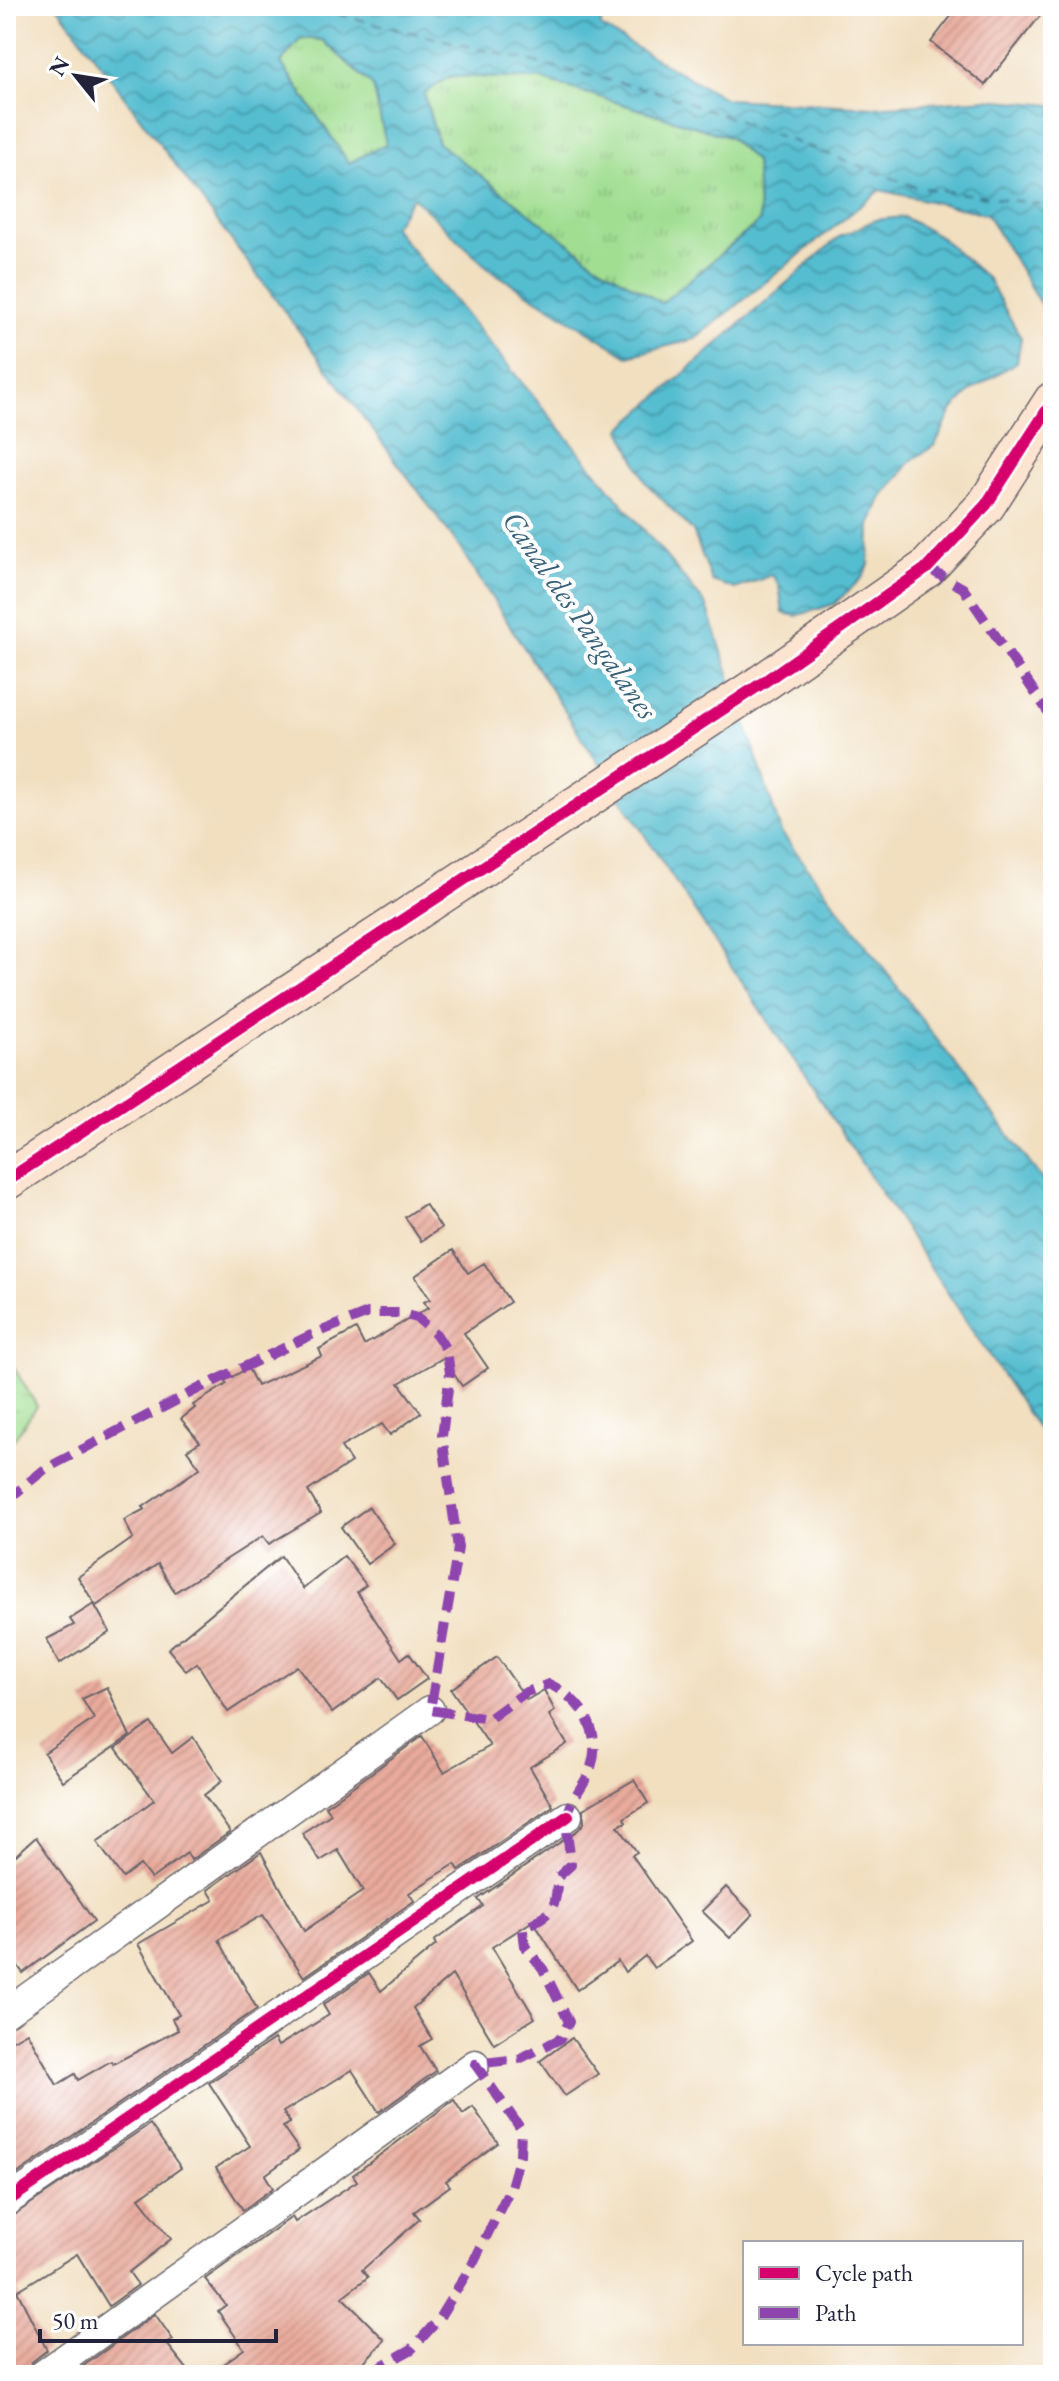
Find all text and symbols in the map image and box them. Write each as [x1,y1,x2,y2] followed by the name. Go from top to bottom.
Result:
[36,36,116,116] north arrow
[42,51,76,81] text: N
[494,503,667,727] water label: Canal des Pangalanes
[743,2241,1023,2345] legend
[815,2257,913,2288] text: Cycle path
[40,2293,276,2343] scale bar
[815,2297,857,2328] text: Path
[52,2305,99,2336] text: 50 m

